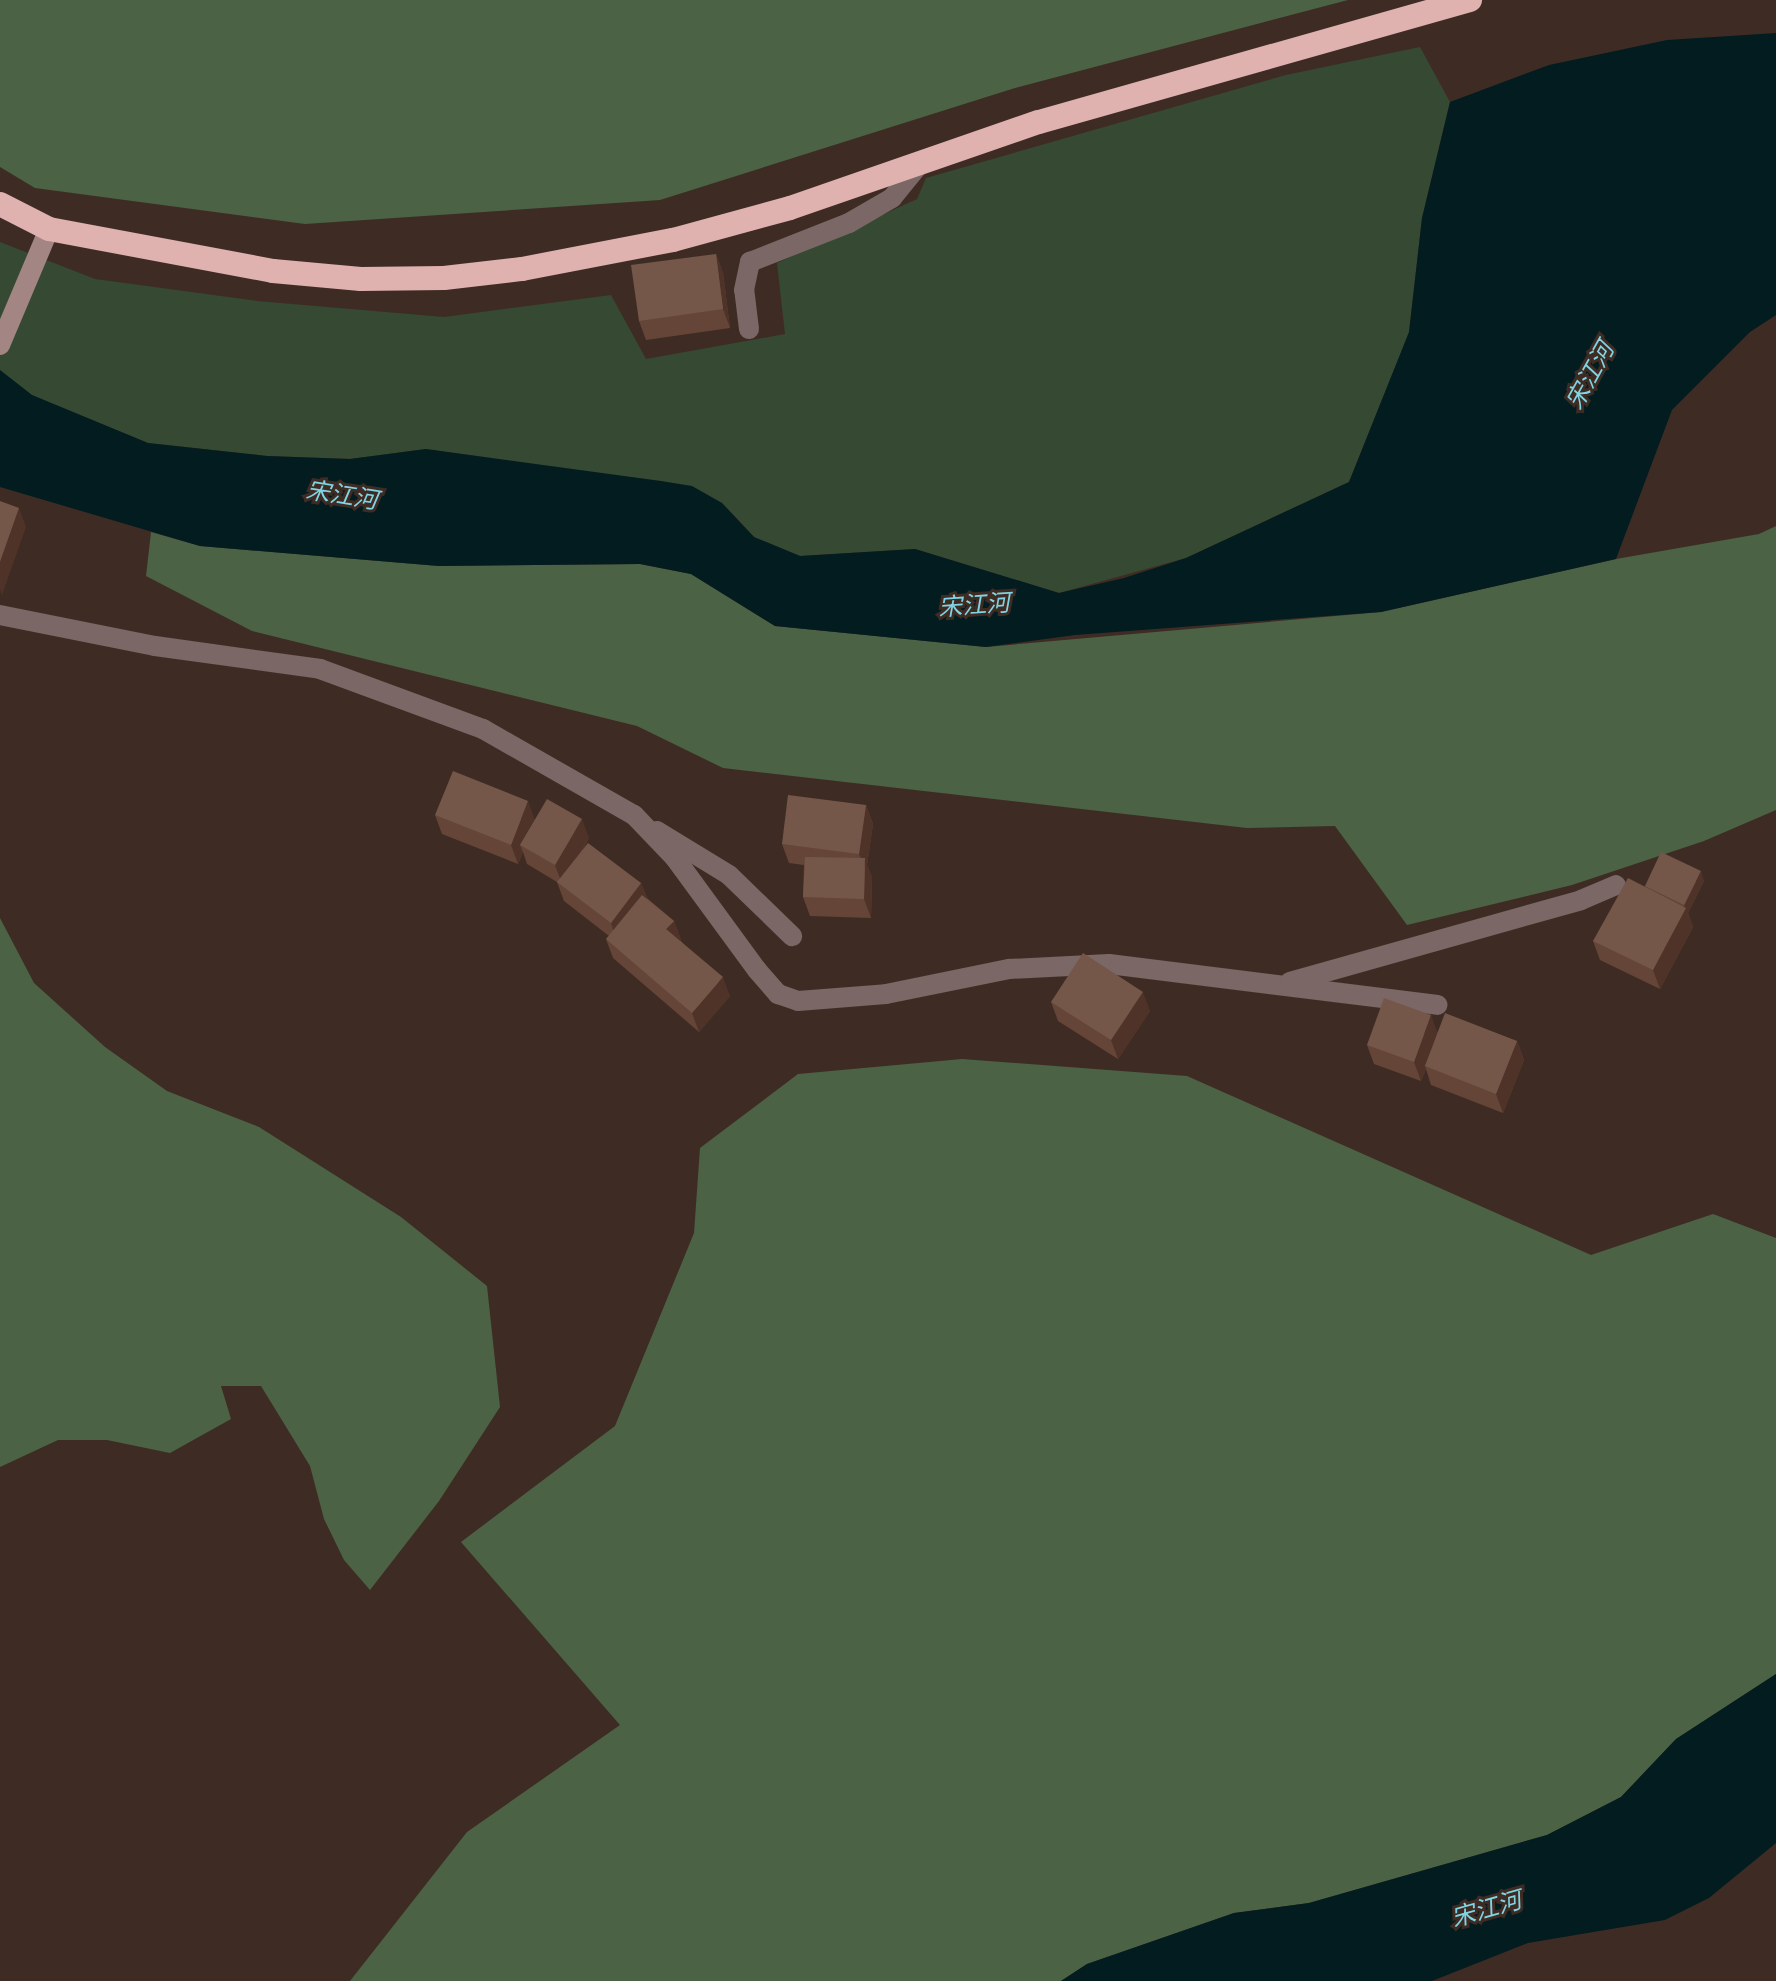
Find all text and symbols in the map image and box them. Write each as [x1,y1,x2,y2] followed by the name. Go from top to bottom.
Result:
[1559,337,1619,413] water label: 宋江河
[304,474,380,514] water label: 宋江河
[937,587,1011,621] water label: 宋江河
[1447,1884,1525,1932] water label: 宋江河

